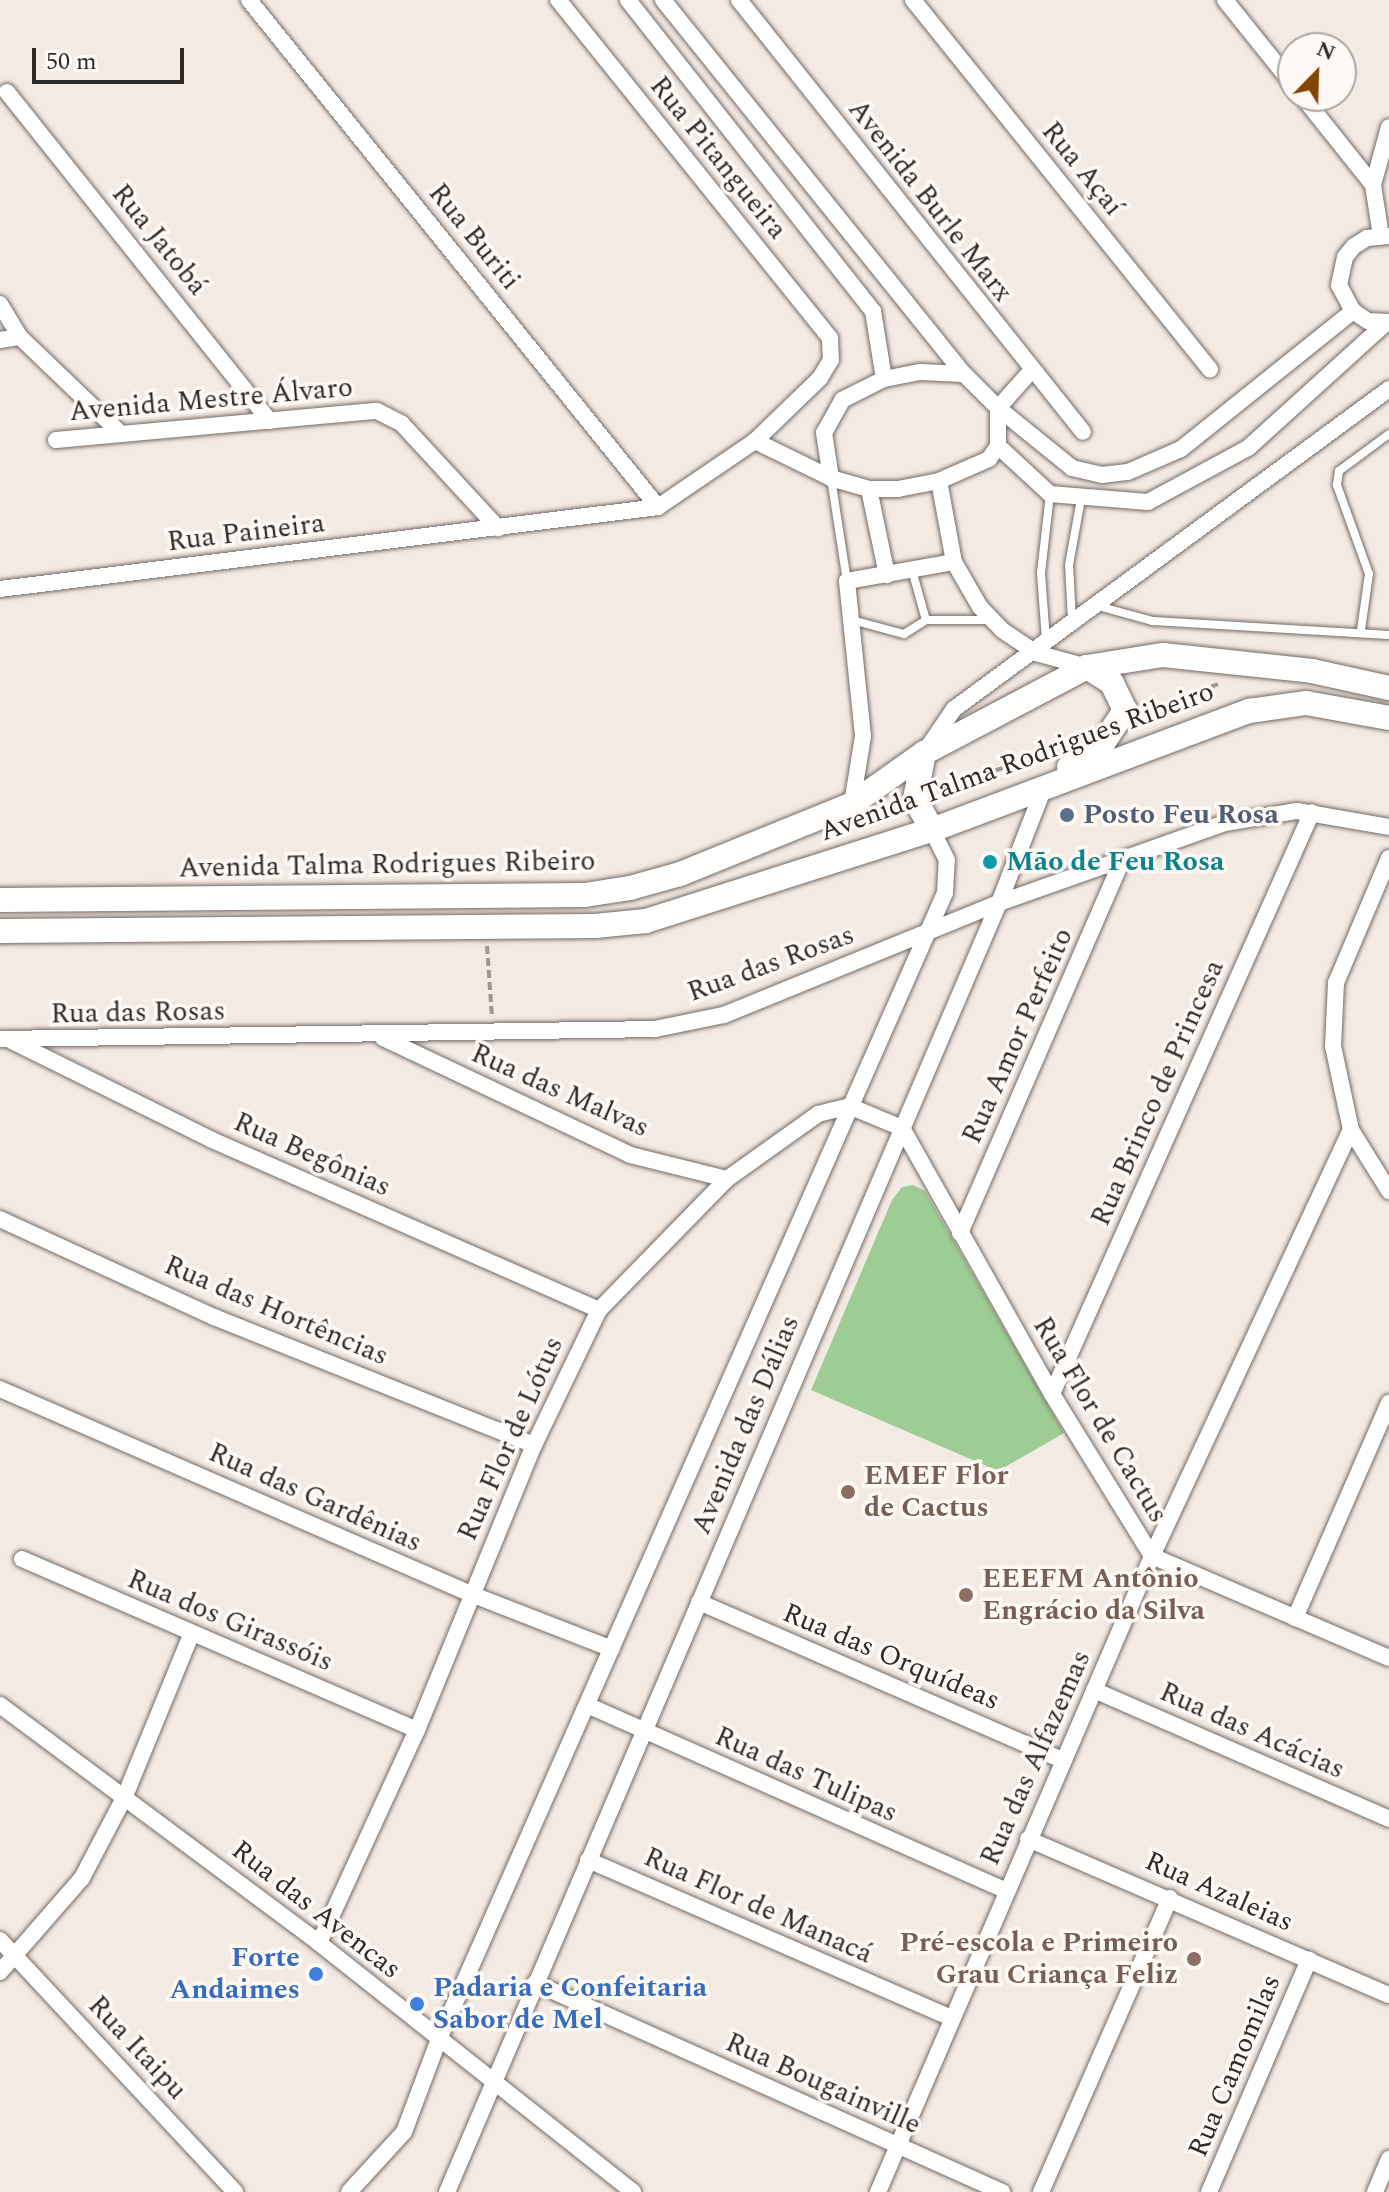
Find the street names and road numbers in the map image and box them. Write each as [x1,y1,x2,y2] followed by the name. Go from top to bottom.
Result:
[642,70,794,246] street label: Rua Pitangueira
[841,93,1019,309] street label: Avenida Burle Marx
[1034,115,1130,223] street label: Rua Açaí
[421,177,527,297] street label: Rua Buriti
[104,178,214,302] street label: Rua Jatobá
[68,371,354,429] street label: Avenida Mestre Álvaro
[165,507,327,559] street label: Rua Paineira
[815,675,1219,849] street label: Avenida Talma Rodrigues Ribeiro
[178,845,596,885] street label: Avenida Talma Rodrigues Ribeiro
[683,918,859,1010] street label: Rua das Rosas
[955,923,1081,1149] street label: Rua Amor Perfeito
[1084,955,1232,1231] street label: Rua Brinco de Princesa
[50,995,226,1031] street label: Rua das Rosas
[466,1037,654,1145] street label: Rua das Malvas
[228,1105,396,1205] street label: Rua Begônias
[159,1249,393,1373] street label: Rua das Hortências
[685,1310,807,1540] street label: Avenida das Dálias
[1025,1311,1175,1529] street label: Rua Flor de Cactus
[451,1332,571,1546] street label: Rua Flor de Lótus
[203,1436,427,1560] street label: Rua das Gardênias
[122,1563,338,1679] street label: Rua dos Girassóis
[778,1596,1004,1718] street label: Rua das Orquídeas
[974,1645,1098,1871] street label: Rua das Alfazemas
[1154,1675,1350,1787] street label: Rua das Acácias
[709,1720,903,1830] street label: Rua das Tulipas
[225,1833,407,1987] street label: Rua das Avencas
[638,1840,878,1972] street label: Rua Flor de Manacá
[1140,1844,1298,1940] street label: Rua Azaleias
[1181,1970,1289,2162] street label: Rua Camomilas
[80,1989,194,2107] street label: Rua Itaipu
[720,2026,926,2142] street label: Rua Bougainville

